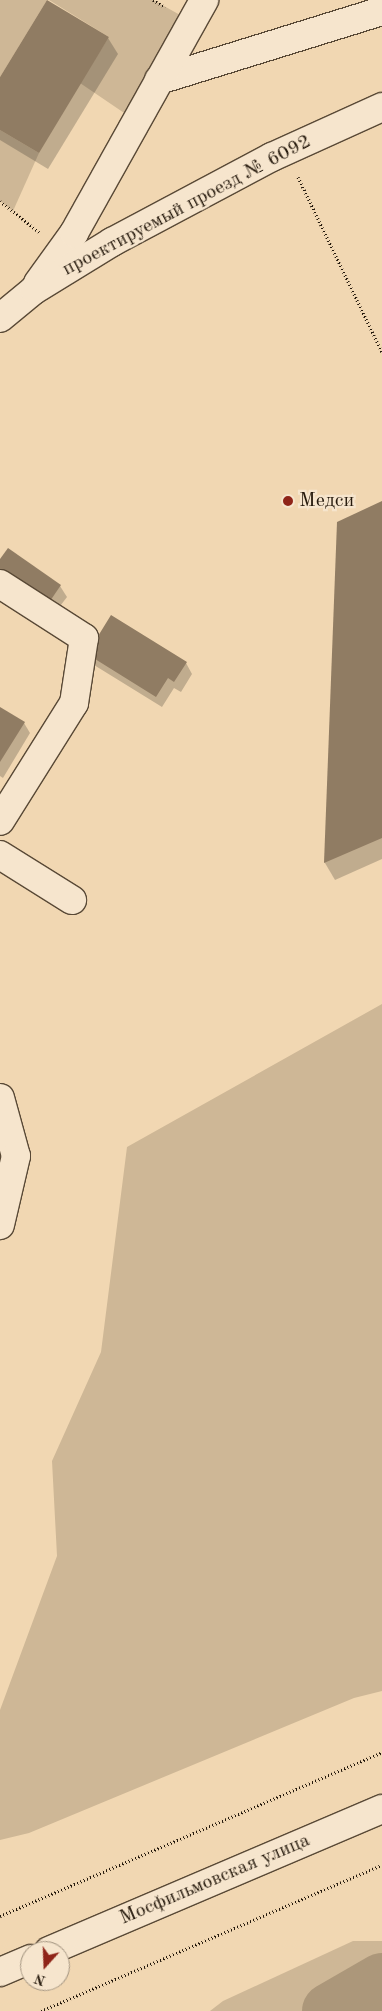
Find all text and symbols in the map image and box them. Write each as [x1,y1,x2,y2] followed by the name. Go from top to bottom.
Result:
[58,130,316,282] street label: проектируемый проезд № 6092
[299,489,354,513] place label: Медси
[281,494,295,508] marker: Медси
[116,1829,314,1931] street label: Мосфильмовская улица
[20,1941,70,1991] north arrow
[33,1971,48,1988] text: N

